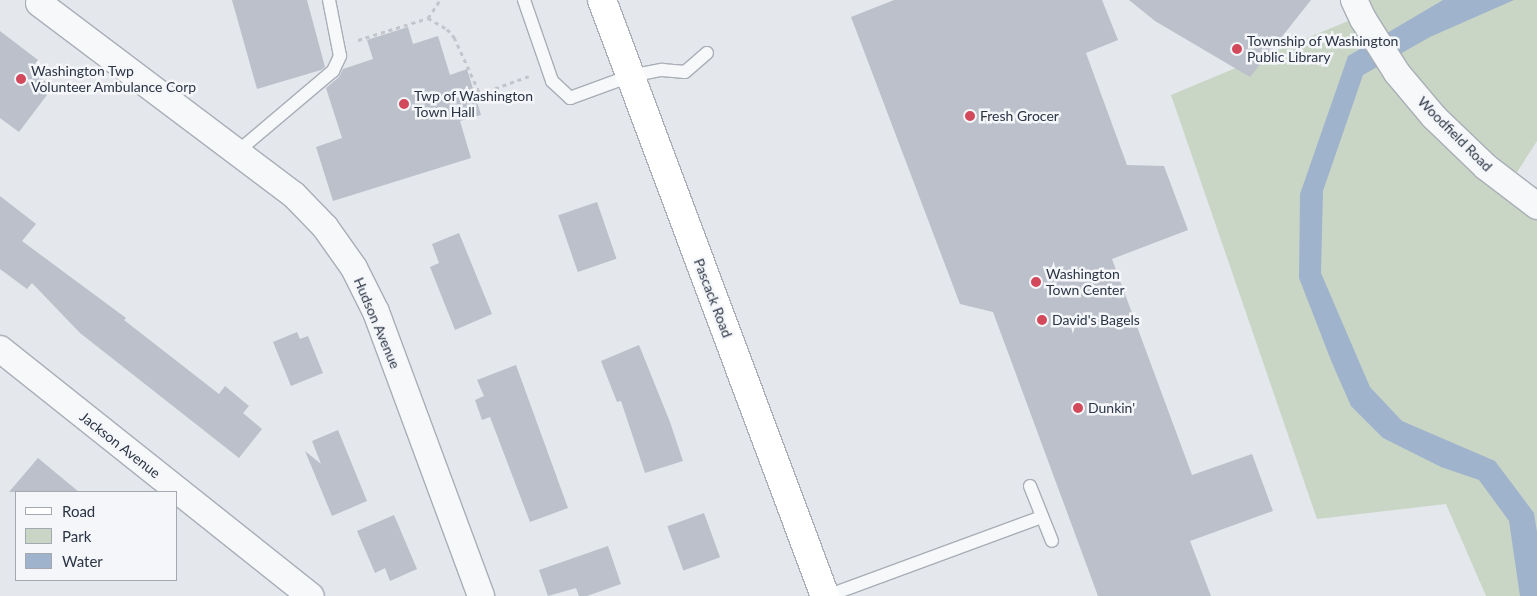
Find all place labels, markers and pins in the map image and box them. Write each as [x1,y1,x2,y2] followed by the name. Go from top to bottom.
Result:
[1247,33,1399,65] place label: Township of Washington Public Library
[1231,43,1243,55] marker: Township of Washington Public Library
[31,63,197,95] place label: Washington Twp Volunteer Ambulance Corp
[15,73,27,85] marker: Washington Twp Volunteer Ambulance Corp
[414,88,533,120] place label: Twp of Washington Town Hall
[398,98,410,110] marker: Twp of Washington Town Hall
[980,108,1059,124] place label: Fresh Grocer
[964,110,976,122] marker: Fresh Grocer
[1046,266,1125,298] place label: Washington Town Center
[1030,276,1042,288] marker: Washington Town Center
[1052,312,1140,328] place label: David's Bagels
[1036,314,1048,326] marker: David's Bagels
[1088,400,1135,416] place label: Dunkin'
[1072,402,1084,414] marker: Dunkin'

